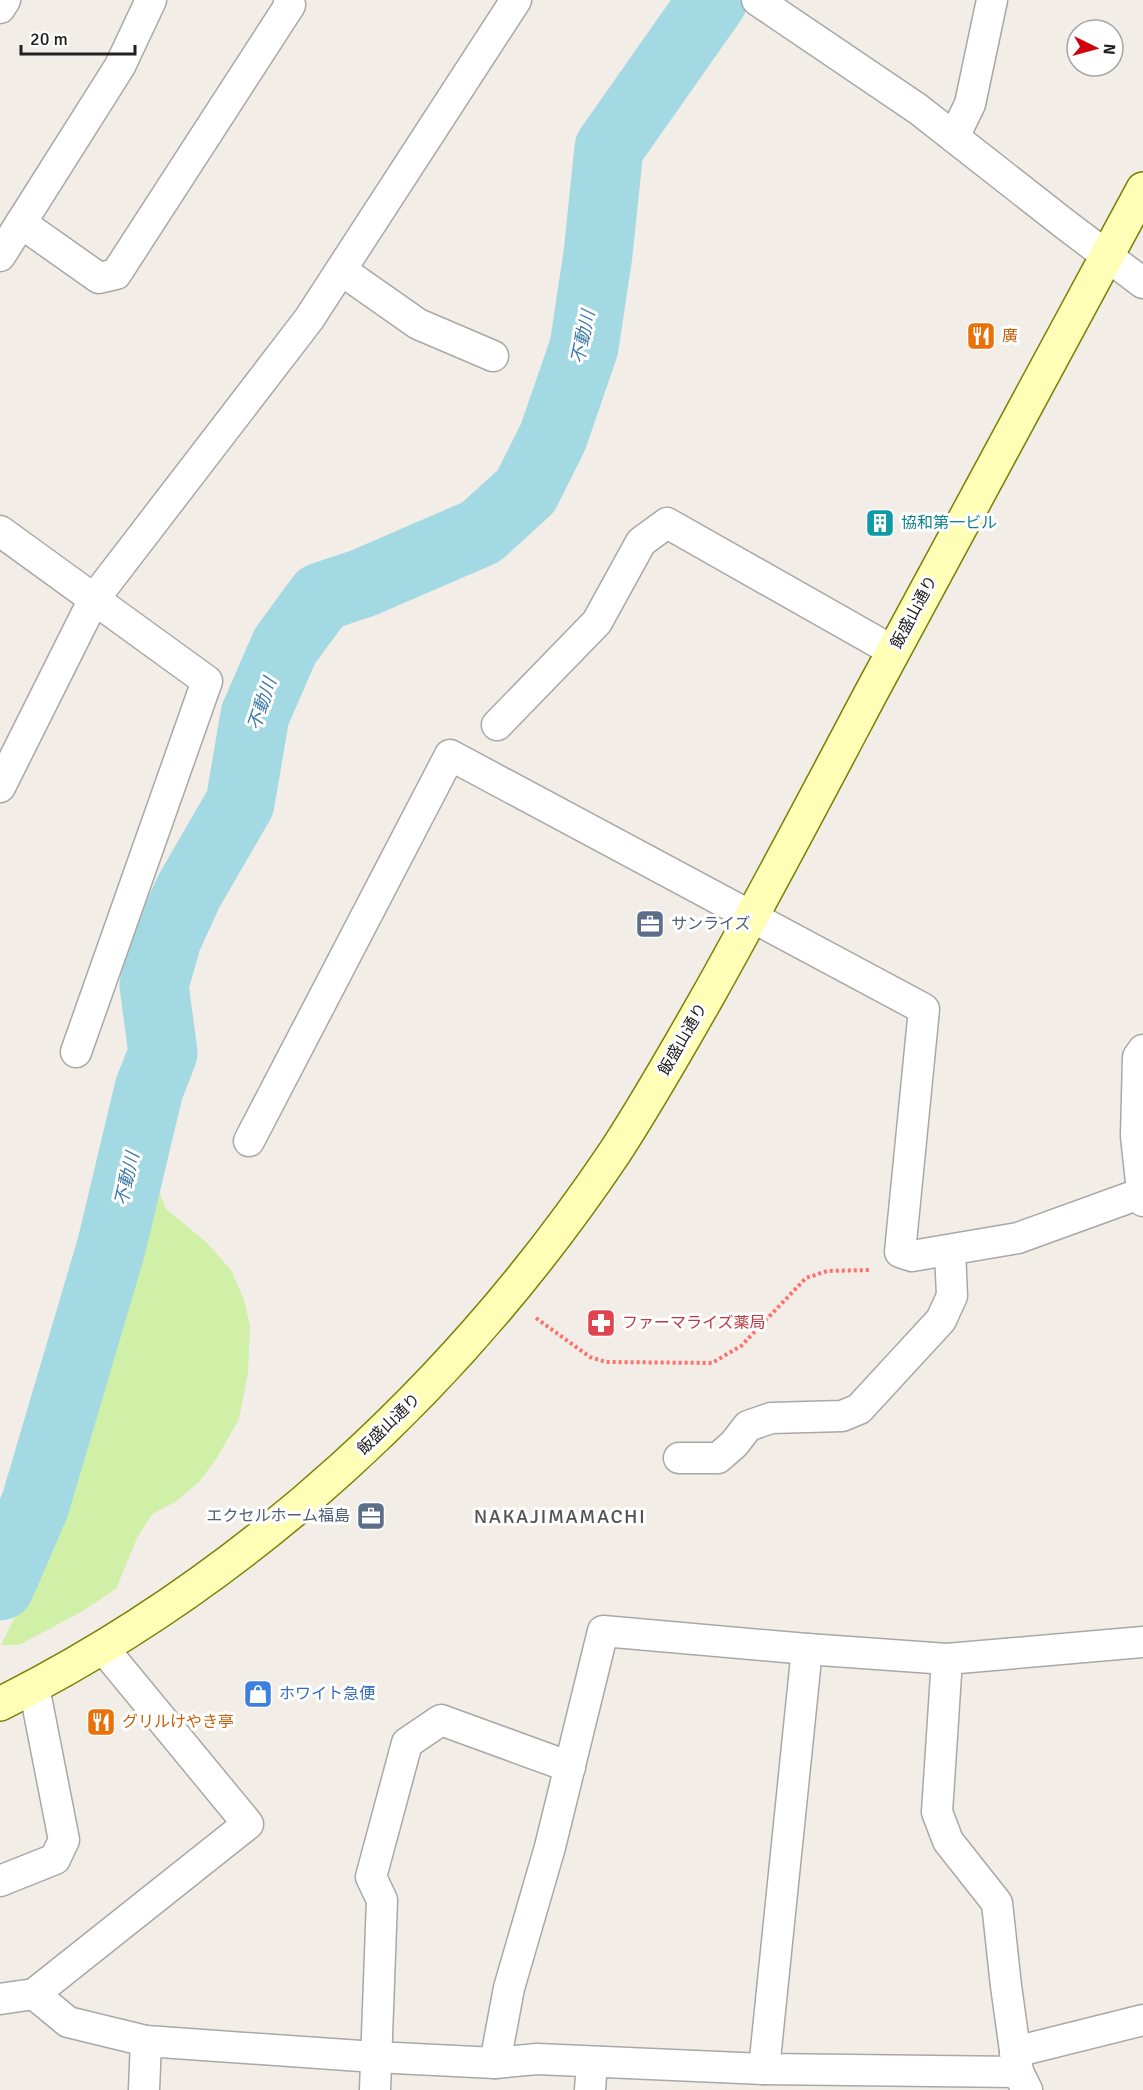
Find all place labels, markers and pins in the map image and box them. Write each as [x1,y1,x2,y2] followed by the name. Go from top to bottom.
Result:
[965,320,997,352] restaurant icon: 廣
[1002,326,1018,346] place label: 廣
[864,507,896,539] building icon: 協和第一ビル
[901,513,997,533] place label: 協和第一ビル
[634,908,666,940] office icon: サンライズ
[671,914,751,934] place label: サンライズ
[585,1307,617,1339] pharmacy icon: ファーマライズ薬局
[622,1313,766,1333] place label: ファーマライズ薬局
[355,1500,387,1532] office icon: エクセルホーム福島
[206,1506,350,1526] place label: エクセルホーム福島
[242,1678,274,1710] shop icon: ホワイト急便
[279,1684,375,1704] place label: ホワイト急便
[85,1706,117,1738] restaurant icon: グリルけやき亭
[122,1712,234,1732] place label: グリルけやき亭

